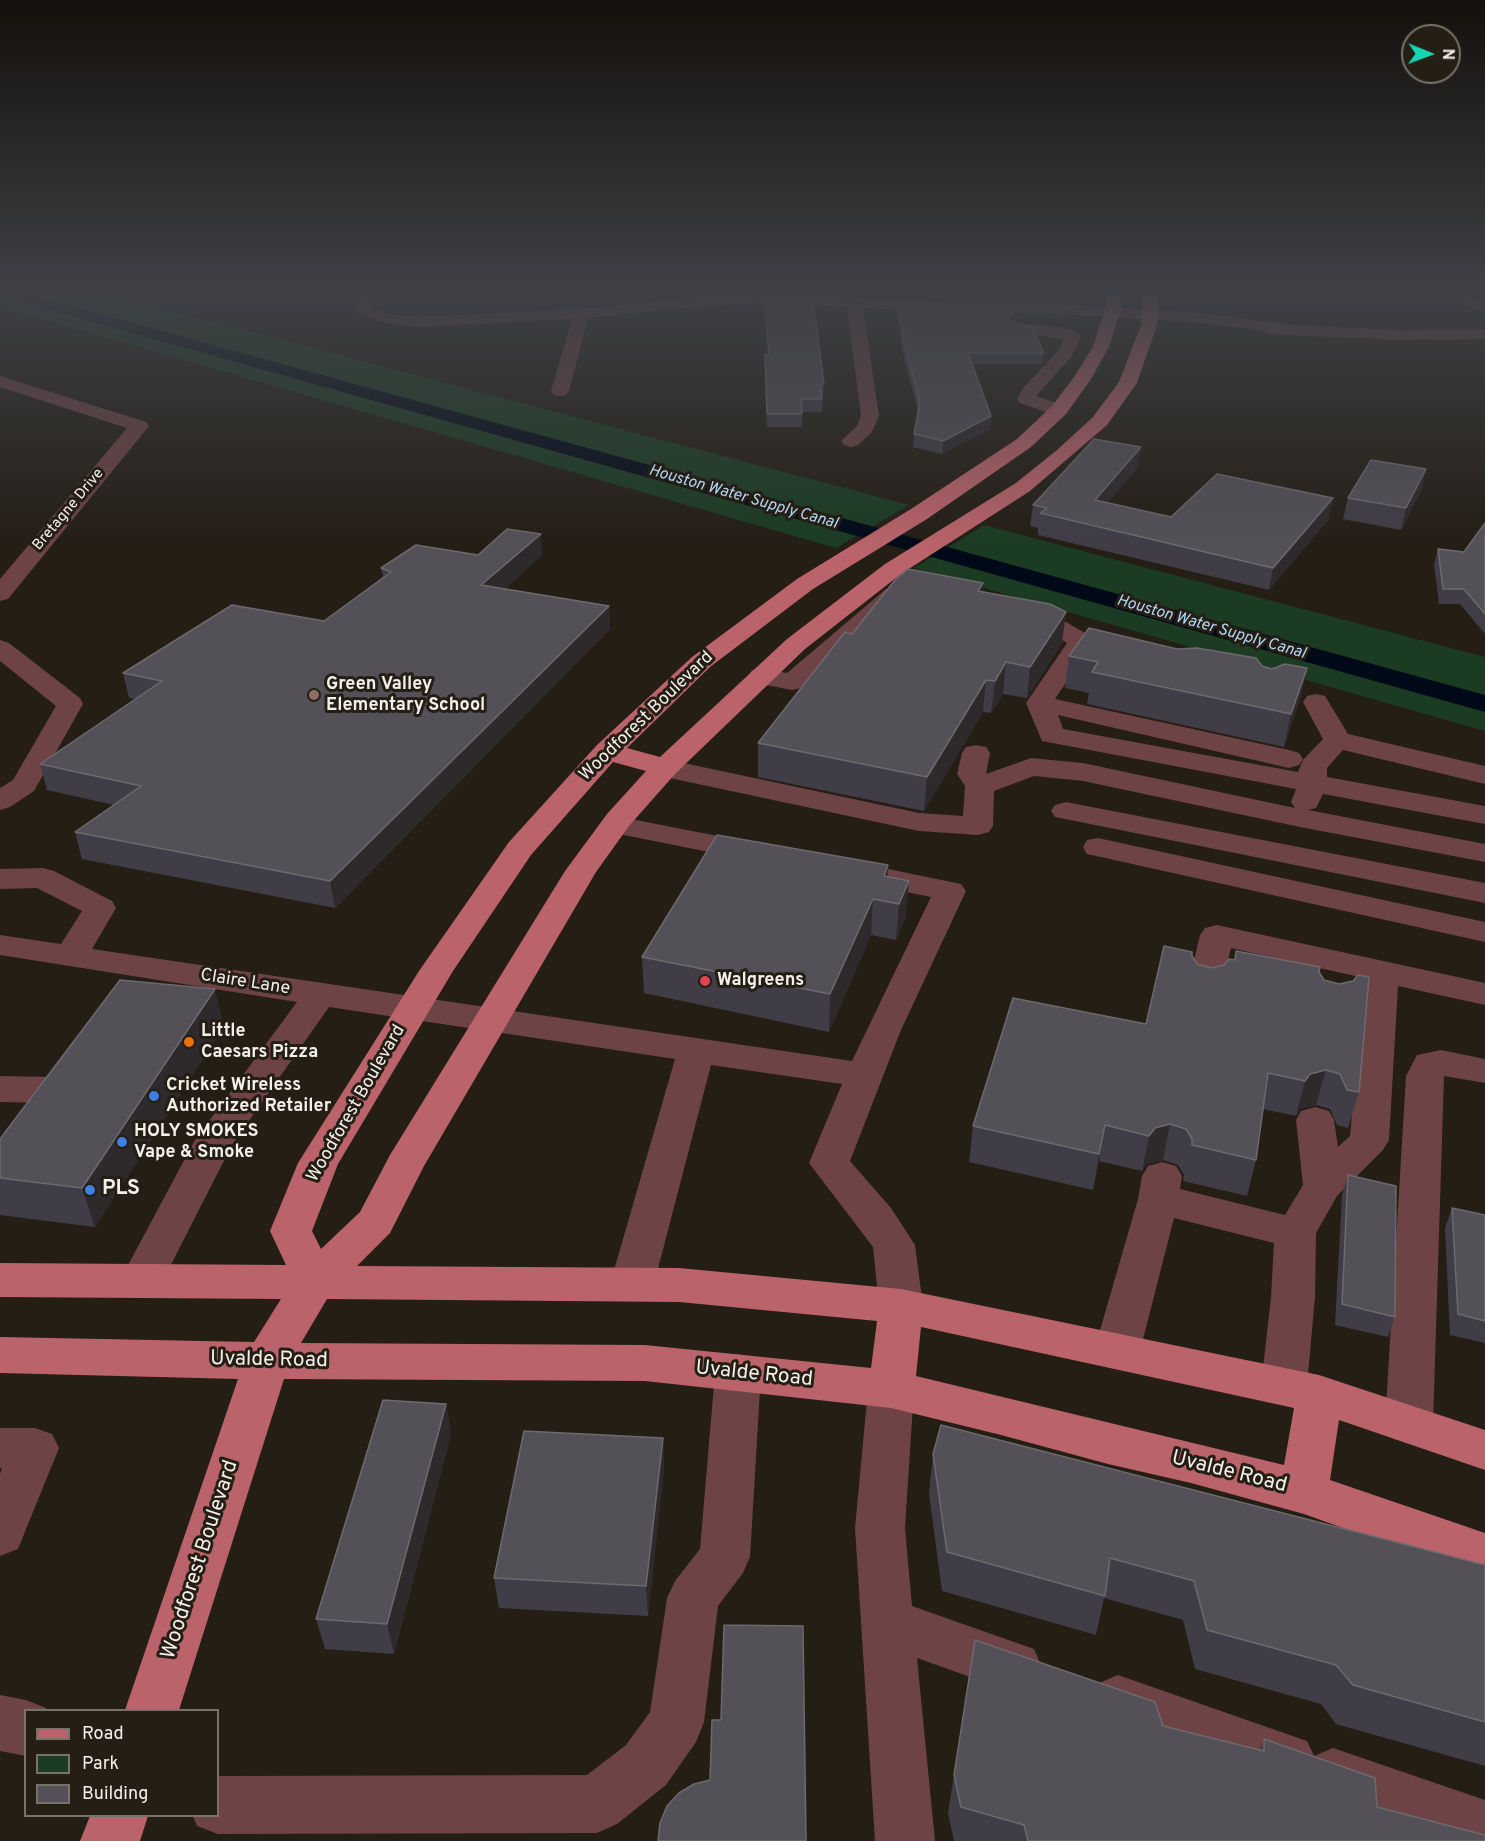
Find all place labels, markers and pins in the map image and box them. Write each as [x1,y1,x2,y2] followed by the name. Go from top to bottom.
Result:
[326,674,485,716] place label: Green Valley Elementary School
[307,688,321,702] marker: Green Valley Elementary School
[717,970,804,992] place label: Walgreens
[698,974,712,988] marker: Walgreens
[201,1021,318,1064] place label: Little Caesars Pizza
[182,1035,196,1049] marker: Little Caesars Pizza
[166,1075,331,1118] place label: Cricket Wireless Authorized Retailer
[147,1089,161,1103] marker: Cricket Wireless Authorized Retailer
[134,1121,259,1164] place label: HOLY SMOKES Vape & Smoke
[115,1135,129,1149] marker: HOLY SMOKES Vape & Smoke
[102,1177,140,1203] place label: PLS
[83,1183,97,1197] marker: PLS

